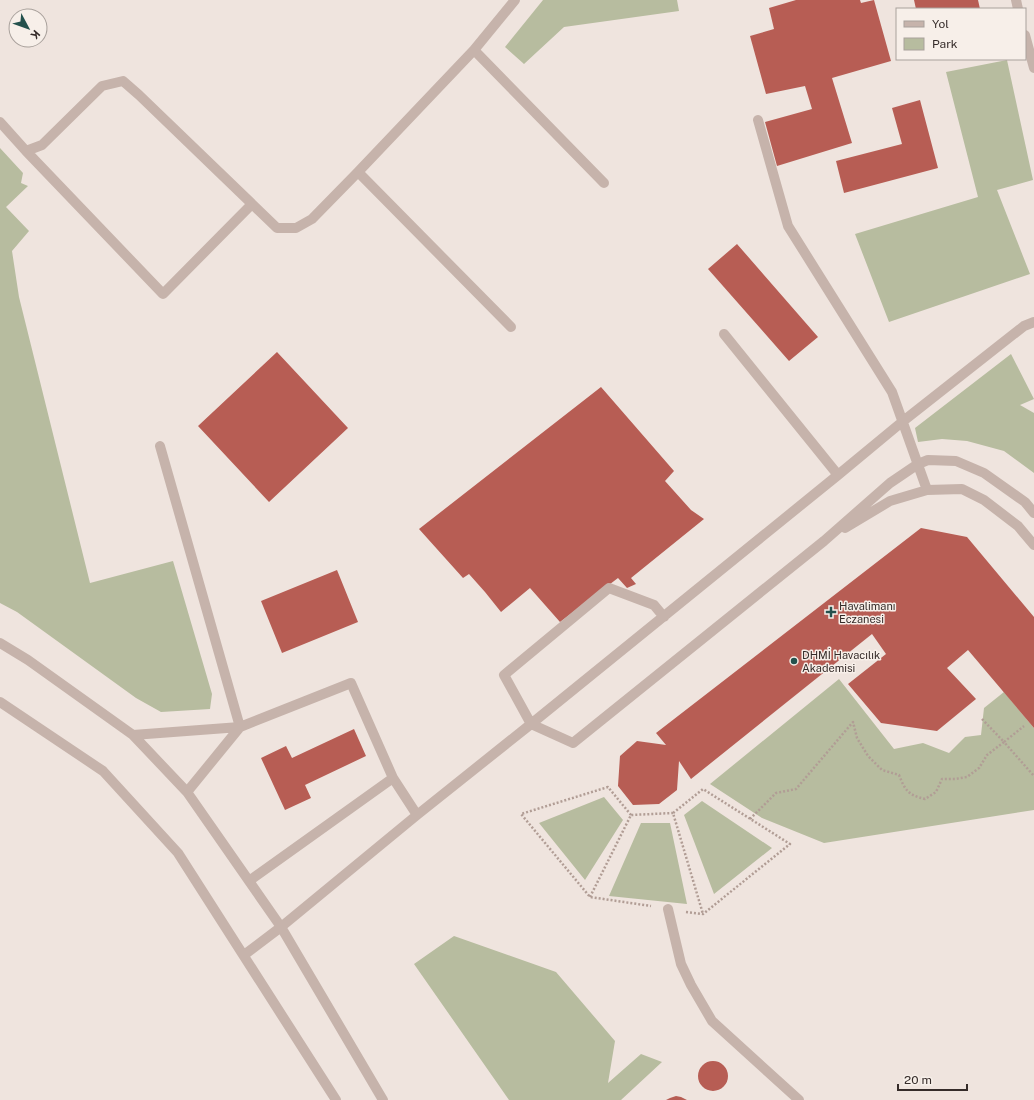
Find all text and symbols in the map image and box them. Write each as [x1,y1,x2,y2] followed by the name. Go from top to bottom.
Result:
[8,8,48,48] north arrow
[896,8,1026,60] legend
[932,17,949,31] text: Yol
[28,28,43,42] text: K
[932,37,958,51] text: Park
[839,600,895,625] place label: Havalimanı Eczanesi
[826,607,836,617] marker: Havalimanı Eczanesi
[802,648,880,674] place label: DHMİ Havacılık Akademisi
[789,656,799,666] marker: DHMİ Havacılık Akademisi
[898,1066,967,1092] scale bar
[904,1073,932,1087] text: 20 m

